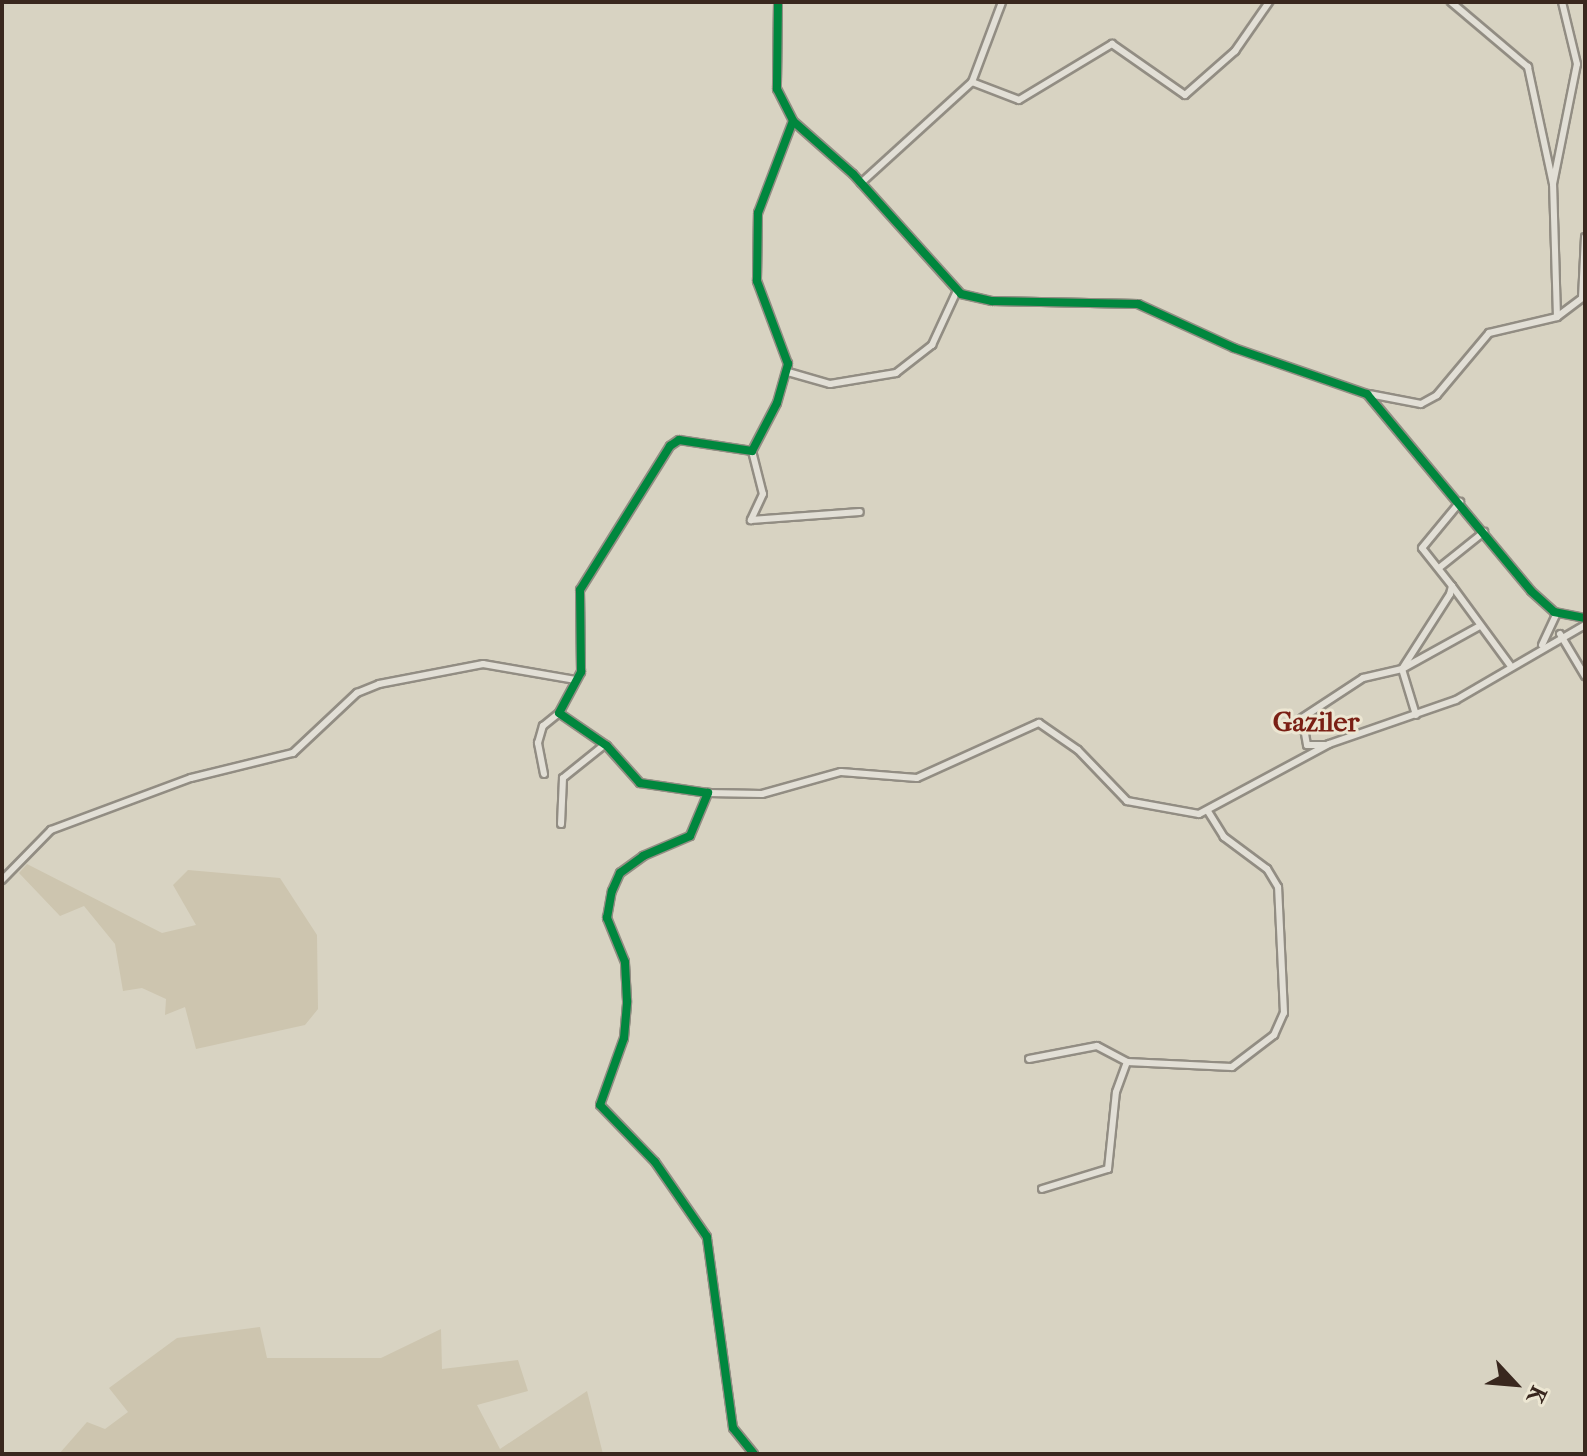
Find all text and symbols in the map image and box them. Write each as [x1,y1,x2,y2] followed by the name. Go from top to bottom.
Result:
[1273,705,1359,739] district label: Gaziler
[1475,1344,1555,1424] north arrow
[1521,1382,1552,1407] text: K

